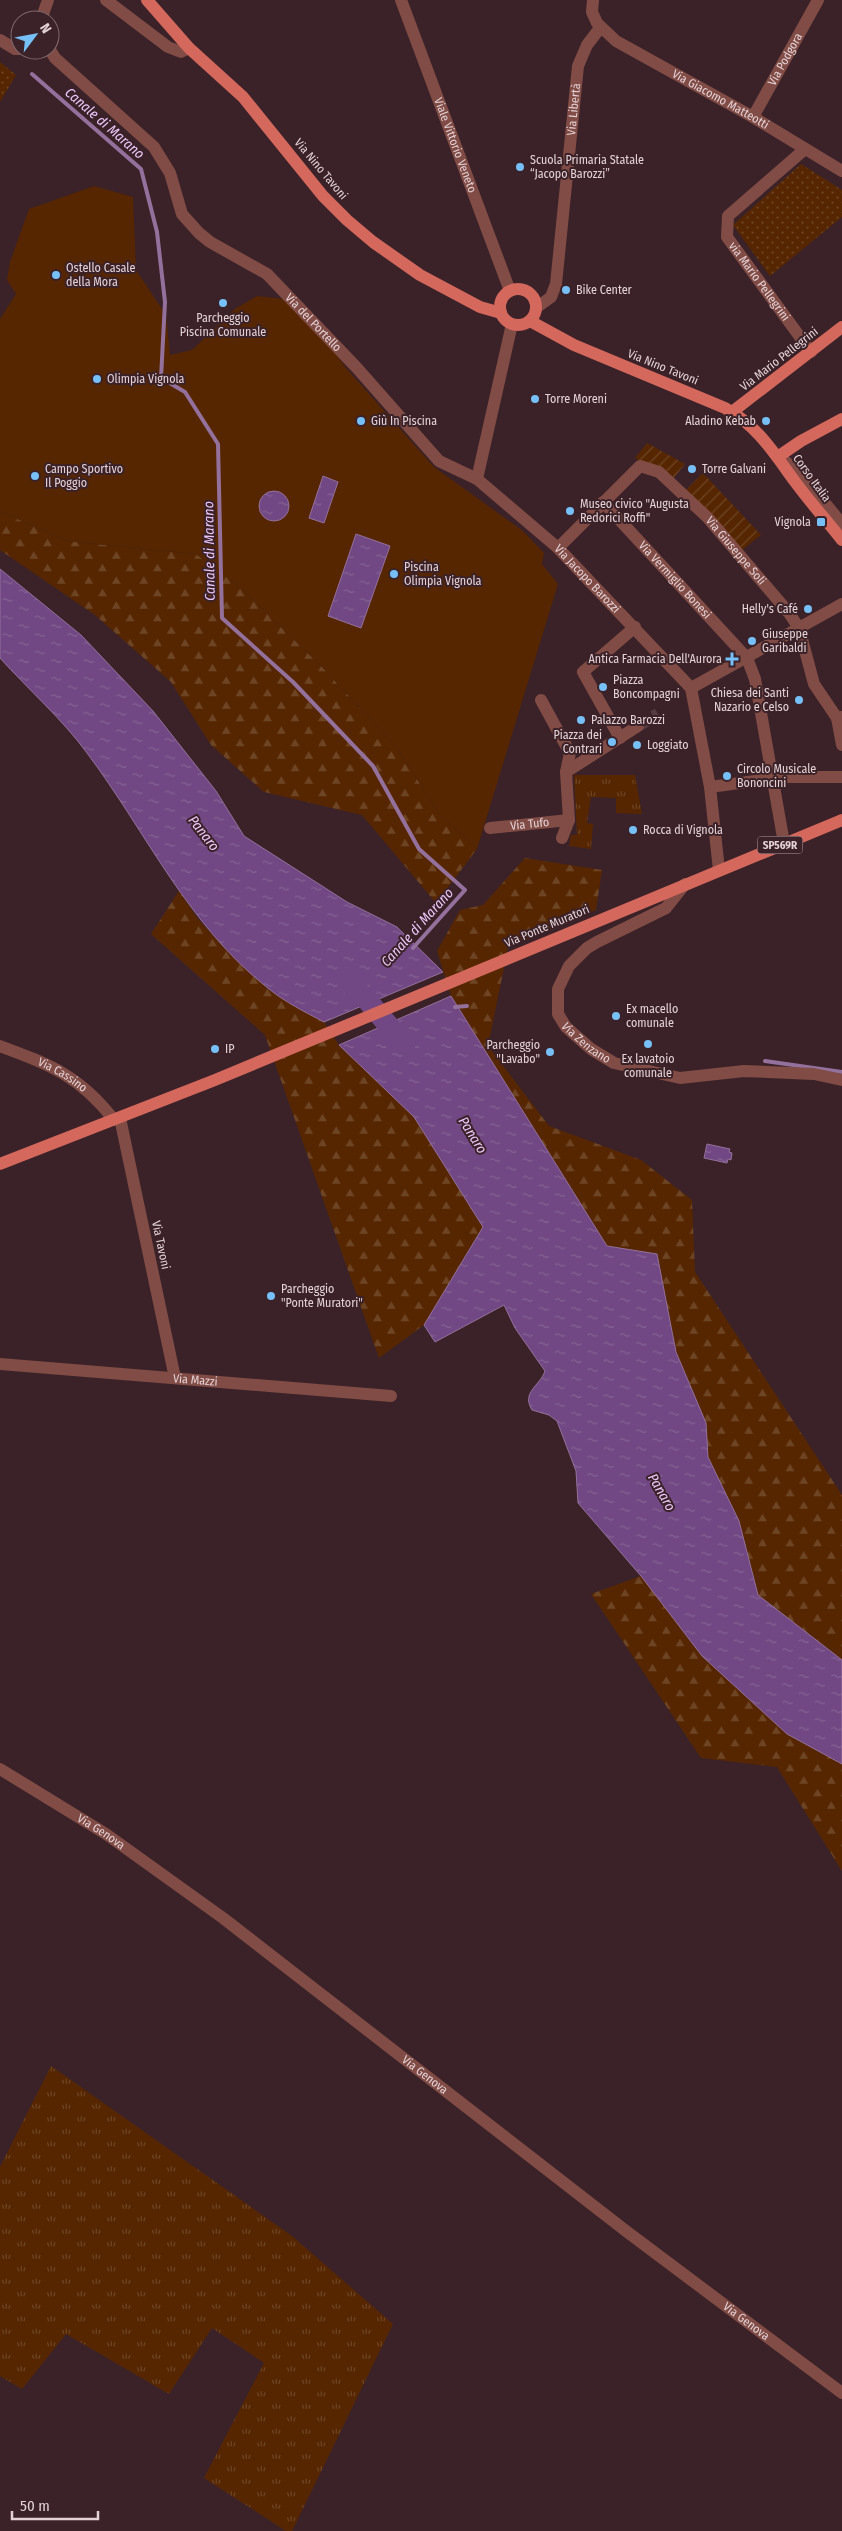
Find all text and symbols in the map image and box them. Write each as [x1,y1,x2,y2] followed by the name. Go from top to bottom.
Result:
[10,10,60,60] north arrow
[36,20,55,36] text: N
[765,30,805,88] street label: Via Podgora
[670,67,771,132] street label: Via Giacomo Matteotti
[564,82,583,136] street label: Via Libertà
[61,84,148,163] water label: Canale di Marano
[431,96,480,195] street label: Viale Vittorio Veneto
[291,136,351,202] street label: Via Nino Tavoni
[530,153,644,181] place label: Scuola Primaria Statale “Jacopo Barozzi”
[514,161,526,173] marker: Scuola Primaria Statale “Jacopo Barozzi”
[726,239,793,324] street label: via Mario Pellegrini
[66,261,135,289] place label: Ostello Casale della Mora
[50,269,62,281] marker: Ostello Casale della Mora
[576,283,633,297] place label: Bike Center
[560,284,572,296] marker: Bike Center
[282,291,344,354] street label: Via del Portello
[217,297,229,309] marker: Parcheggio Piscina Comunale
[180,311,266,339] place label: Parcheggio Piscina Comunale
[737,324,821,394] street label: Via Mario Pellegrini
[626,346,700,388] street label: Via Nino Tavoni
[107,372,185,386] place label: Olimpia Vignola
[91,373,103,385] marker: Olimpia Vignola
[545,392,607,406] place label: Torre Moreni
[529,393,541,405] marker: Torre Moreni
[371,414,437,428] place label: Giù In Piscina
[685,414,756,428] place label: Aladino Kebab
[355,415,367,427] marker: Giù In Piscina
[760,415,772,427] marker: Aladino Kebab
[790,452,834,505] street label: Corso Italia
[45,462,123,490] place label: Campo Sportivo Il Poggio
[702,462,766,476] place label: Torre Galvani
[686,463,698,475] marker: Torre Galvani
[29,470,41,482] marker: Campo Sportivo Il Poggio
[580,497,689,525] place label: Museo civico "Augusta Redorici Roffi"
[200,501,219,601] water label: Canale di Marano
[564,505,576,517] marker: Museo civico "Augusta Redorici Roffi"
[703,514,769,588] street label: Via Giuseppe Soli
[775,515,811,529] place label: Vignola
[815,516,827,528] marker: Vignola
[636,538,714,622] street label: Via Vermiglio Bonesi
[552,542,623,616] street label: Via Jacopo Barozzi
[404,560,482,588] place label: Piscina Olimpia Vignola
[388,568,400,580] marker: Piscina Olimpia Vignola
[742,602,798,616] place label: Helly's Café
[802,603,814,615] marker: Helly's Café
[762,627,808,655] place label: Giuseppe Garibaldi
[746,635,758,647] marker: Giuseppe Garibaldi
[589,652,722,666] place label: Antica Farmacia Dell'Aurora
[726,653,738,665] marker: Antica Farmacia Dell'Aurora
[613,673,680,701] place label: Piazza Boncompagni
[597,681,609,693] marker: Piazza Boncompagni
[711,686,789,714] place label: Chiesa dei Santi Nazario e Celso
[793,694,805,706] marker: Chiesa dei Santi Nazario e Celso
[591,713,665,727] place label: Palazzo Barozzi
[575,714,587,726] marker: Palazzo Barozzi
[553,728,602,756] place label: Piazza dei Contrari
[606,736,618,748] marker: Piazza dei Contrari
[647,738,689,752] place label: Loggiato
[631,739,643,751] marker: Loggiato
[737,762,816,790] place label: Circolo Musicale Bononcini
[721,770,733,782] marker: Circolo Musicale Bononcini
[184,812,223,854] water label: Panaro
[510,815,550,833] street label: Via Tufo
[643,823,723,837] place label: Rocca di Vignola
[627,824,639,836] marker: Rocca di Vignola
[758,836,802,854] road number: SP569R
[378,885,457,970] water label: Canale di Marano
[503,902,591,950] street label: Via Ponte Muratori
[626,1002,678,1030] place label: Ex macello comunale
[610,1010,622,1022] marker: Ex macello comunale
[558,1020,613,1066] street label: Via Zenzano
[487,1038,540,1066] place label: Parcheggio "Lavabo"
[642,1038,654,1050] marker: Ex lavatoio comunale
[225,1042,234,1056] place label: IP
[209,1043,221,1055] marker: IP
[544,1046,556,1058] marker: Parcheggio "Lavabo"
[622,1052,674,1080] place label: Ex lavatoio comunale
[36,1055,90,1095] street label: Via Cassino
[455,1114,490,1157] water label: Panaro
[149,1219,173,1271] street label: Via Tavoni
[281,1282,363,1310] place label: Parcheggio "Ponte Muratori"
[265,1290,277,1302] marker: Parcheggio "Ponte Muratori"
[172,1371,218,1389] street label: Via Mazzi
[644,1471,679,1514] water label: Panaro
[75,1811,128,1852] street label: Via Genova
[399,2053,451,2097] street label: Via Genova
[720,2299,772,2343] street label: Via Genova
[12,2488,99,2520] scale bar
[20,2497,50,2515] text: 50 m

